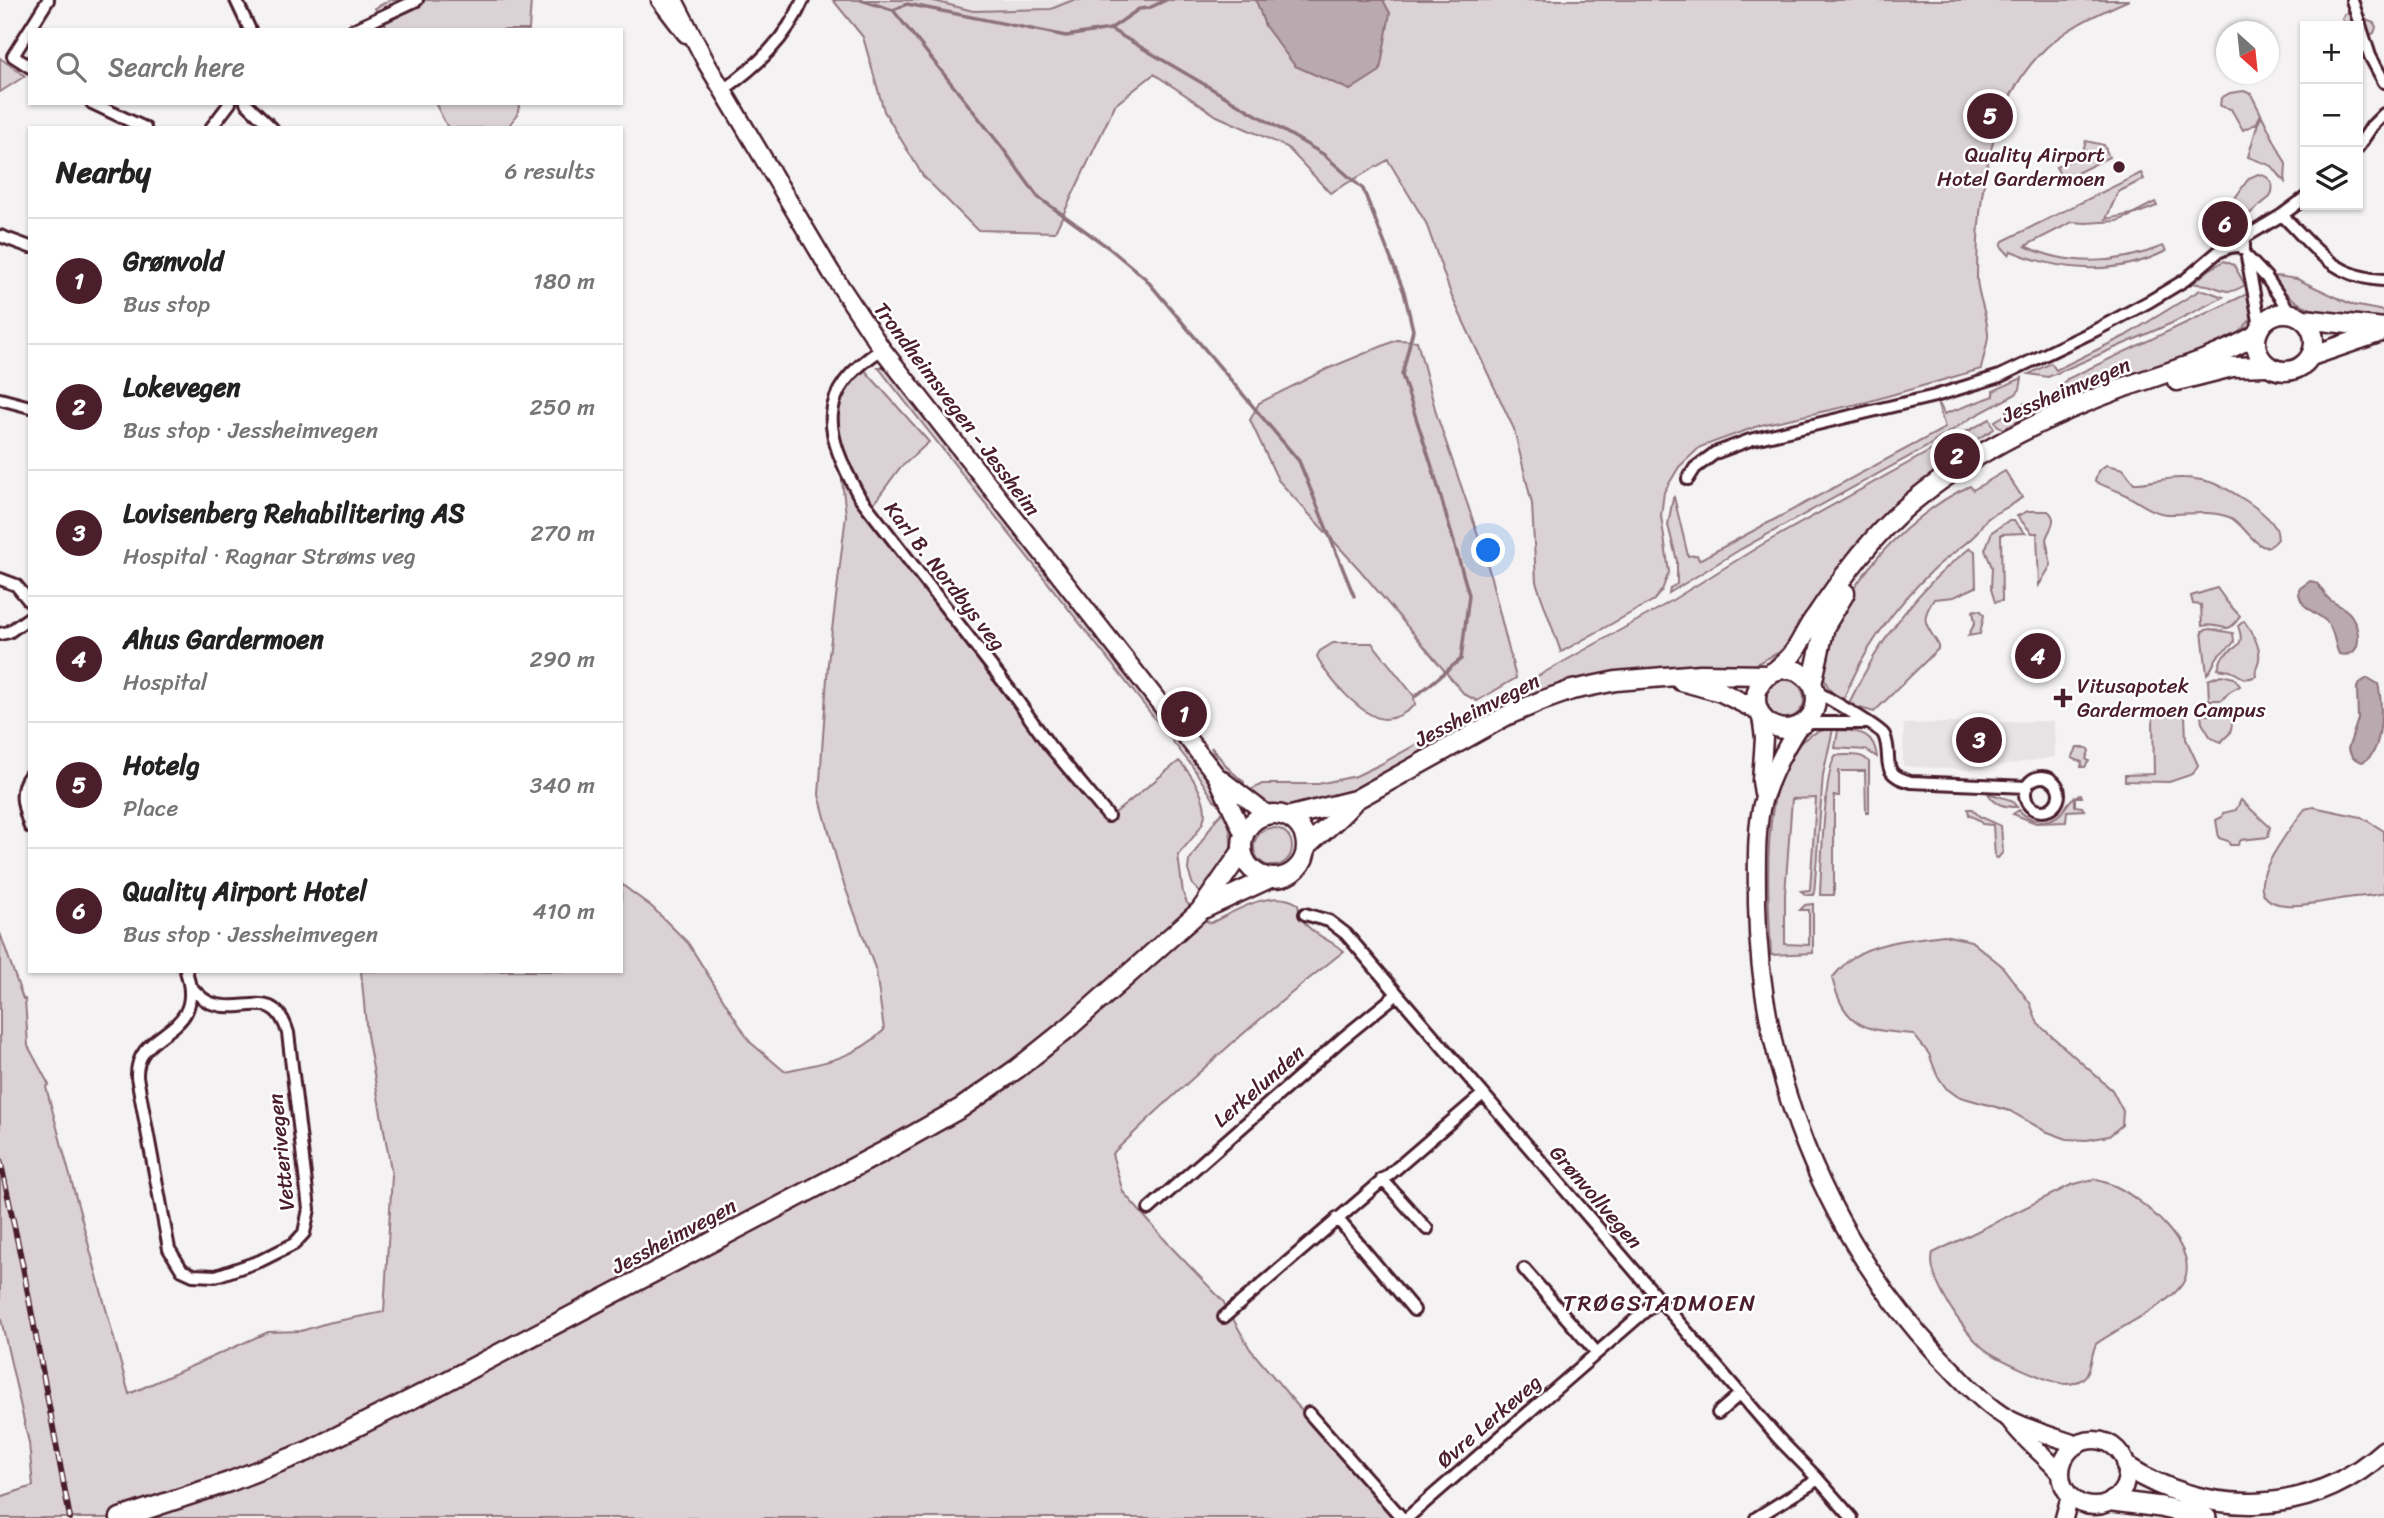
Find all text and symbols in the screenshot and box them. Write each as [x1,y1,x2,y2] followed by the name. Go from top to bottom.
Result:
[2216,21,2279,84] north arrow
[2300,21,2363,210] map controls
[2300,21,2363,84] button: +
[28,28,623,105] search box
[108,44,245,90] text: Search here
[52,48,90,86] icon: search
[2300,84,2363,147] button: −
[1967,90,2013,142] pin: 5
[1937,136,2105,198] place label: Quality Airport Hotel Gardermoen
[56,145,151,199] text: Nearby
[2300,147,2363,210] button: layers
[505,151,595,192] text: 6 results
[2111,159,2127,175] marker: Quality Airport Hotel Gardermoen
[2202,198,2248,250] pin: 6
[123,238,224,284] text: Grønvold
[74,261,84,302] text: 1
[533,261,595,302] text: 180 m
[123,284,210,325] text: Bus stop
[863,293,1051,525] street label: Trondheimsvegen - Jessheim
[1995,346,2136,435] street label: Jessheimvegen
[123,364,241,410] text: Lokevegen
[72,387,86,428] text: 2
[529,387,595,428] text: 250 m
[123,410,378,451] text: Bus stop · Jessheimvegen
[1934,430,1980,482] pin: 2
[123,490,465,536] text: Lovisenberg Rehabilitering AS
[874,493,1016,660] street label: Karl B. Nordbys veg
[73,513,85,554] text: 3
[530,513,595,554] text: 270 m
[1471,533,1505,567] your location
[123,536,416,577] text: Hospital · Ragnar Strøms veg
[123,616,324,662] text: Ahus Gardermoen
[2015,630,2061,682] pin: 4
[72,639,86,680] text: 4
[529,639,595,680] text: 290 m
[123,662,207,703] text: Hospital
[1406,662,1547,758] street label: Jessheimvegen
[2077,667,2266,729] place label: Vitusapotek Gardermoen Campus
[1161,688,1207,740] pin: 1
[2055,690,2071,706] marker: Vitusapotek Gardermoen Campus
[1956,714,2002,766] pin: 3
[123,742,200,788] text: Hotelg
[72,765,86,806] text: 5
[530,765,595,806] text: 340 m
[123,788,178,829] text: Place
[123,868,367,914] text: Quality Airport Hotel
[72,891,86,932] text: 6
[533,891,595,932] text: 410 m
[123,914,378,955] text: Bus stop · Jessheimvegen
[1204,1035,1314,1137] street label: Lerkelunden
[256,1092,306,1212] street label: Vetterivegen
[1539,1136,1653,1258] street label: Grønvollvegen
[604,1187,743,1285] street label: Jessheimvegen
[1563,1283,1757,1324] district label: TRØGSTADMOEN
[1428,1364,1550,1478] street label: Øvre Lerkeveg

